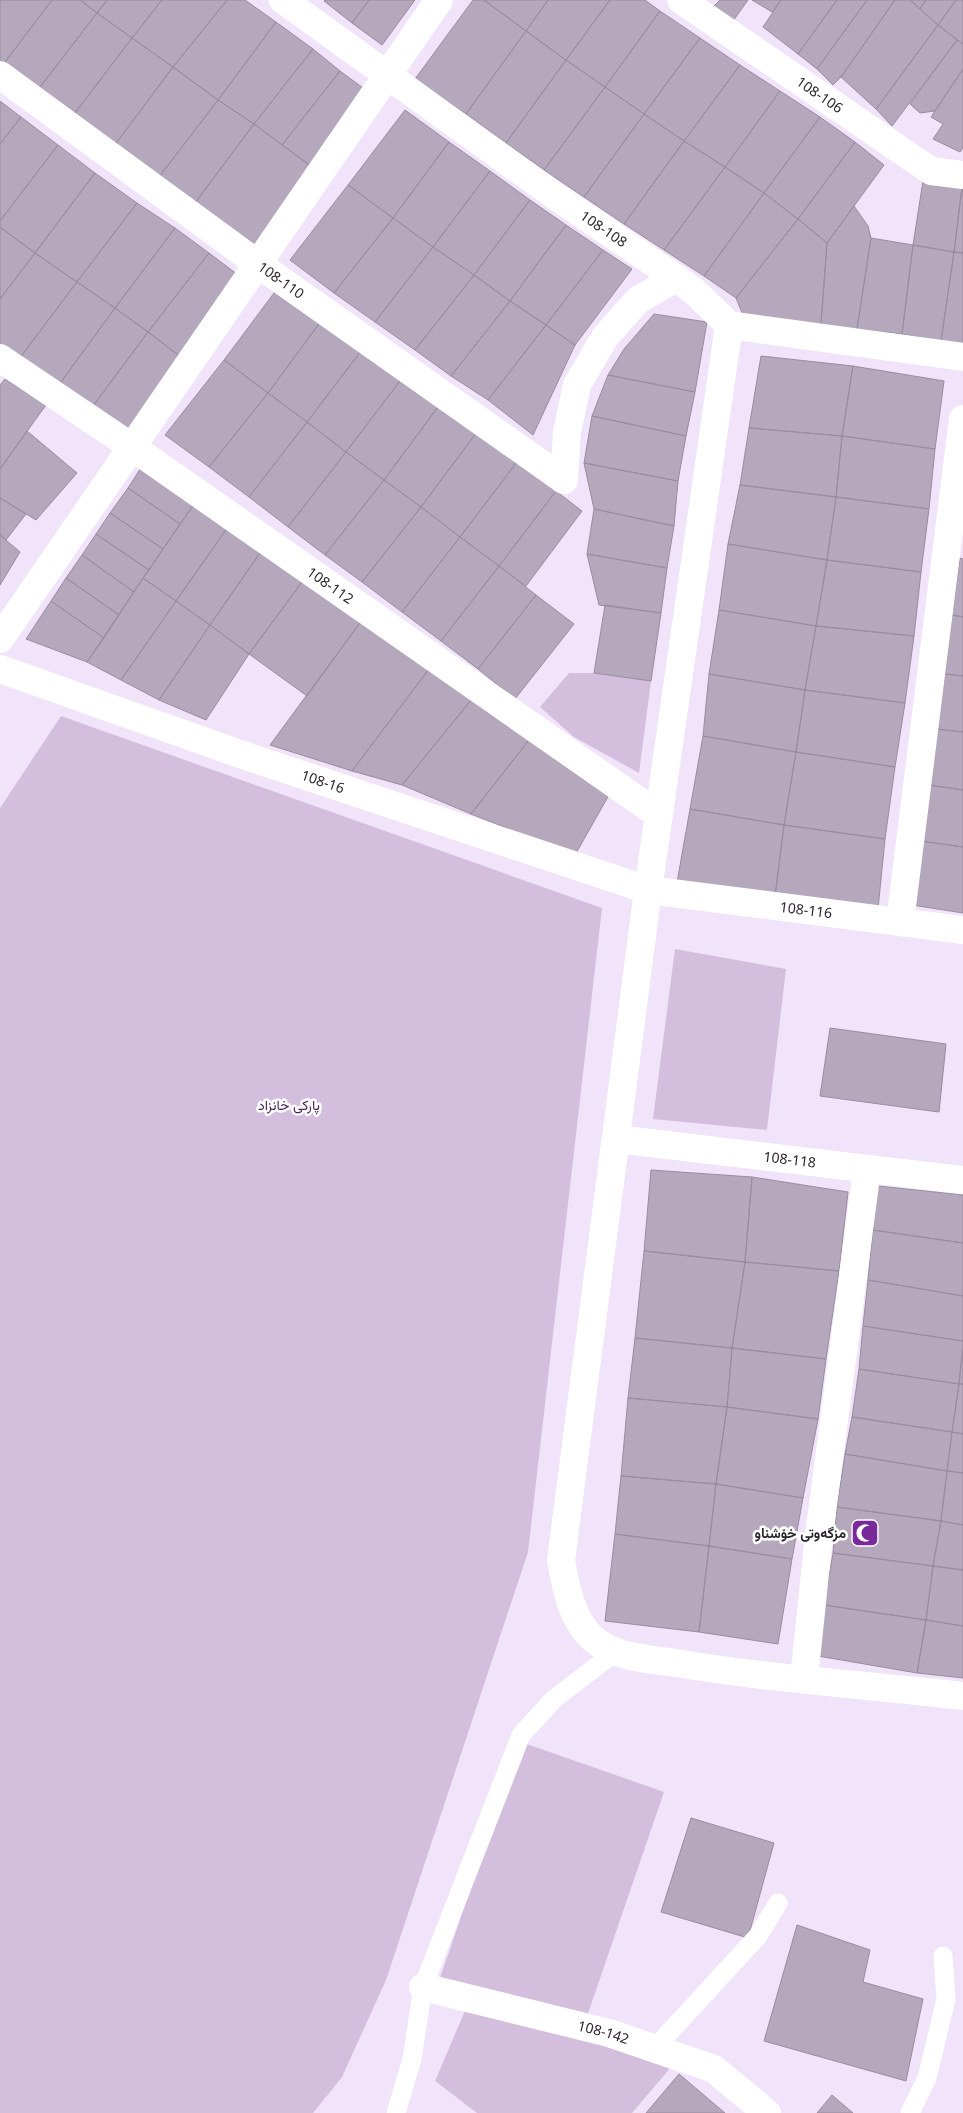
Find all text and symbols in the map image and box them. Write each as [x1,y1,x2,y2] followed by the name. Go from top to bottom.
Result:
[793,72,847,117] street label: 108-106
[577,206,631,251] street label: 108-108
[254,257,308,303] street label: 108-110
[304,562,358,608] street label: 108-112
[299,765,347,797] street label: 108-16
[779,897,833,922] street label: 108-116
[258,1095,320,1115] park label: پارکی خانزاد
[763,1147,817,1172] street label: 108-118
[850,1518,880,1548] mosque icon: مزگەوتی خۆشناو
[754,1523,846,1542] place label: مزگەوتی خۆشناو
[576,2016,632,2048] street label: 108-142

